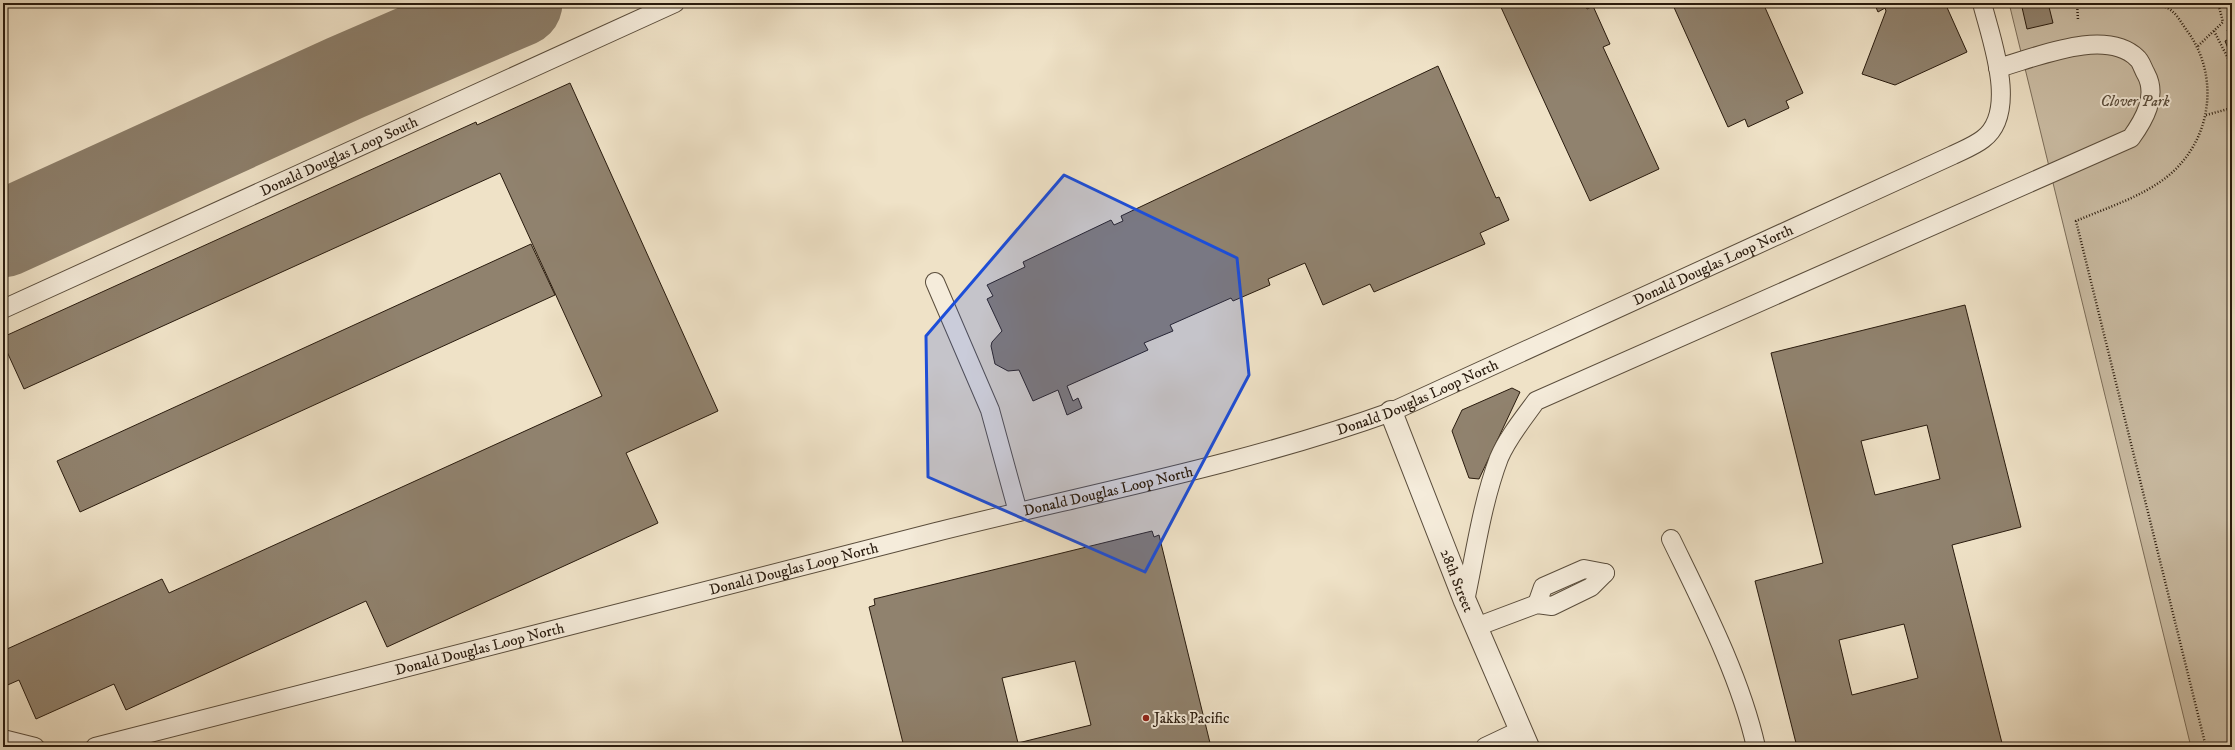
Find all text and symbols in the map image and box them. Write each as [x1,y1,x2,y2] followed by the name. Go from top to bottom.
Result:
[2101,92,2170,111] park label: Clover Park
[257,112,421,200] street label: Donald Douglas Loop South
[1630,220,1796,310] street label: Donald Douglas Loop North
[1334,355,1502,439] street label: Donald Douglas Loop North
[1021,462,1195,520] street label: Donald Douglas Loop North
[707,538,880,599] street label: Donald Douglas Loop North
[1436,546,1478,615] street label: 28th Street
[393,618,566,679] street label: Donald Douglas Loop North
[1152,709,1230,728] place label: Jakks Pacific
[1141,713,1151,723] marker: Jakks Pacific

